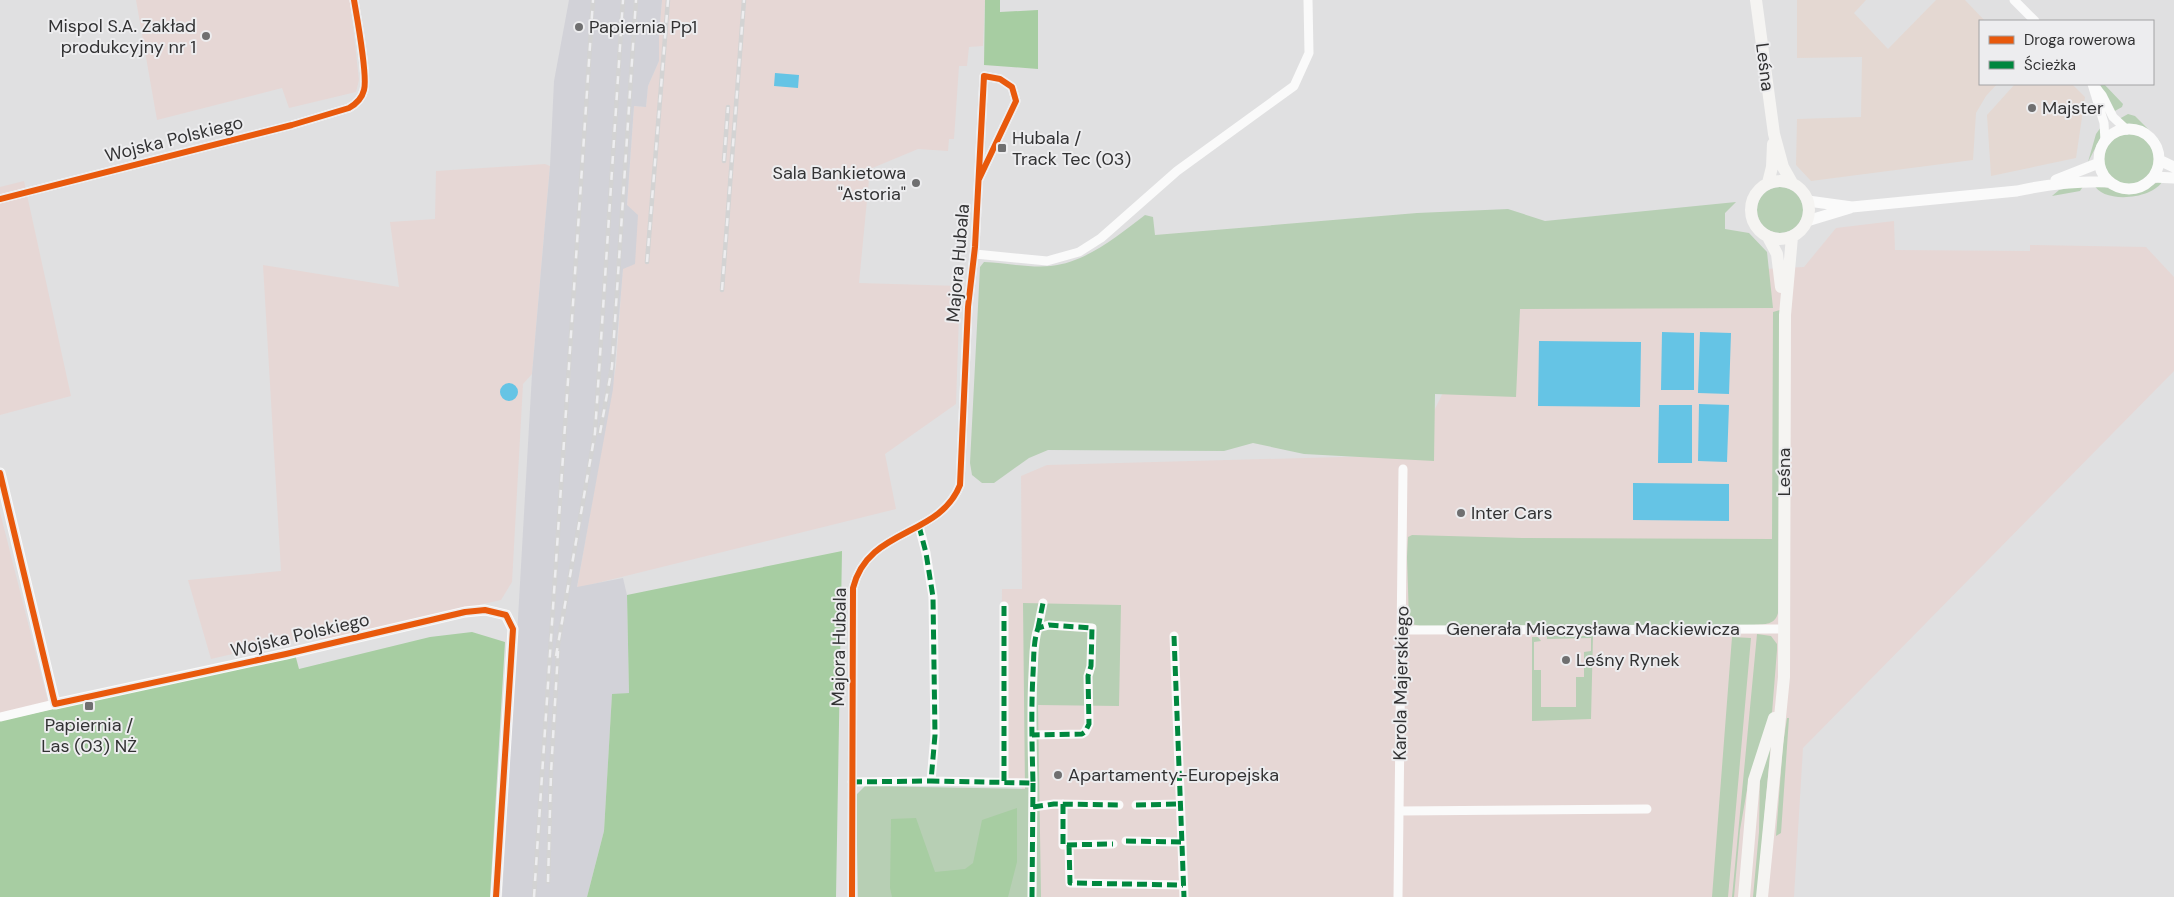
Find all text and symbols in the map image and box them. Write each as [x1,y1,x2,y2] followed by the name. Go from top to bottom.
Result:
[48,14,196,59] place label: Mispol S.A. Zakład produkcyjny nr 1
[589,15,697,39] place label: Papiernia Pp1
[1979,20,2154,85] legend
[573,21,585,33] marker: Papiernia Pp1
[200,30,212,42] marker: Mispol S.A. Zakład produkcyjny nr 1
[2024,30,2135,50] text: Droga rowerowa
[1750,41,1780,93] street label: Leśna
[2024,55,2076,75] text: Ścieżka
[2042,96,2104,120] place label: Majster
[2026,102,2038,114] marker: Majster
[102,110,246,168] street label: Wojska Polskiego
[1012,126,1131,171] place label: Hubala / Track Tec (03)
[996,142,1008,154] marker: Hubala / Track Tec (03)
[773,161,906,206] place label: Sala Bankietowa "Astoria"
[910,177,922,189] marker: Sala Bankietowa "Astoria"
[941,203,975,323] street label: Majora Hubala
[1772,448,1796,496] street label: Leśna
[1471,501,1552,525] place label: Inter Cars
[1455,507,1467,519] marker: Inter Cars
[826,587,852,707] street label: Majora Hubala
[1388,605,1414,761] street label: Karola Majerskiego
[228,607,372,663] street label: Wojska Polskiego
[1446,617,1740,641] street label: Generała Mieczysława Mackiewicza
[1576,648,1680,672] place label: Leśny Rynek
[1560,654,1572,666] marker: Leśny Rynek
[83,700,95,712] marker: Papiernia / Las (03) NŻ
[41,713,137,758] place label: Papiernia / Las (03) NŻ
[1068,763,1279,787] place label: Apartamenty-Europejska
[1052,769,1064,781] marker: Apartamenty-Europejska

